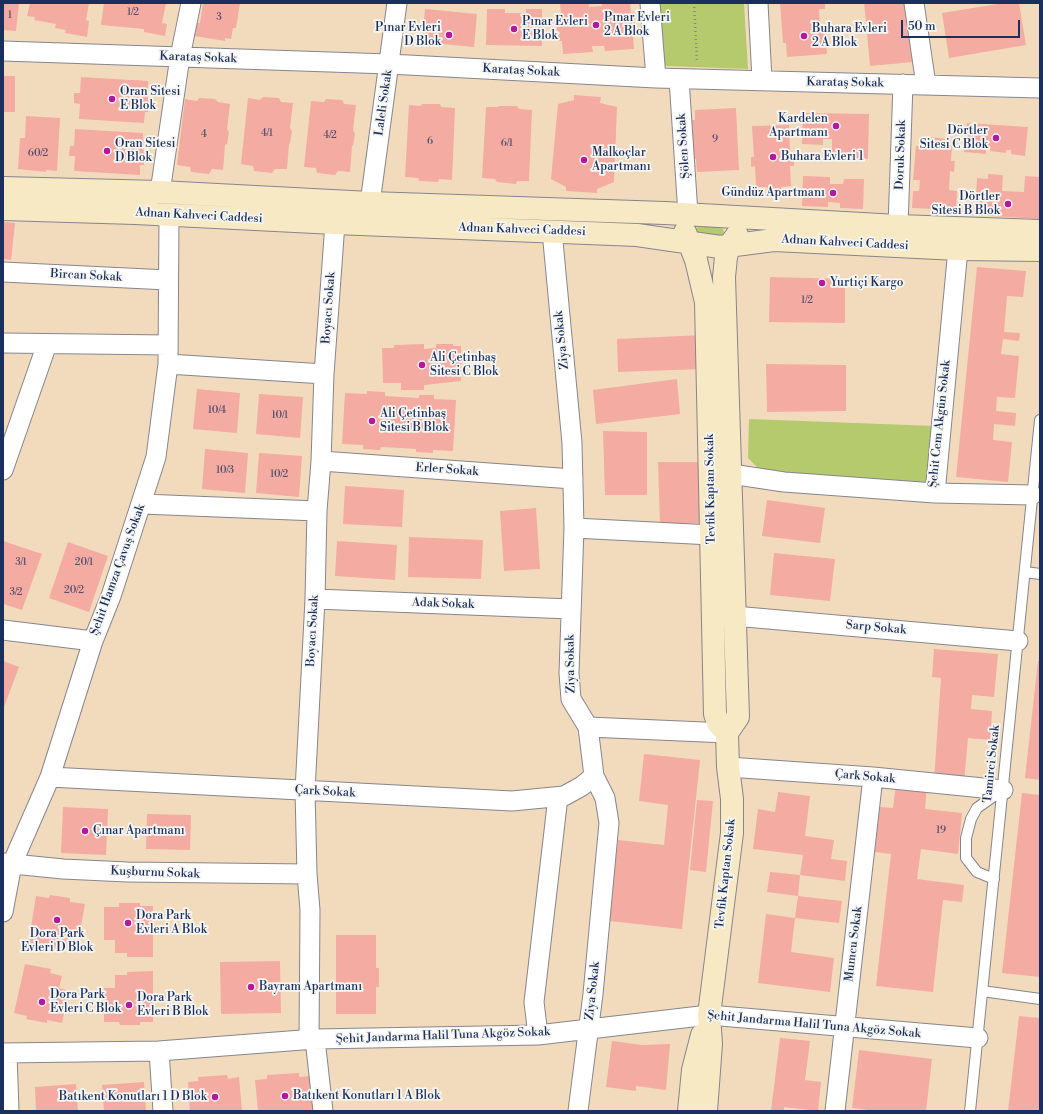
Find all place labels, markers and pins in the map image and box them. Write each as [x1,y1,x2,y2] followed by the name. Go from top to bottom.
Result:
[604,11,670,39] place label: Pınar Evleri 2 A Blok
[522,15,588,43] place label: Pınar Evleri E Blok
[591,20,601,30] marker: Pınar Evleri 2 A Blok
[375,21,441,49] place label: Pınar Evleri D Blok
[812,22,887,50] place label: Buhara Evleri 2 A Blok
[509,24,519,34] marker: Pınar Evleri E Blok
[444,30,454,40] marker: Pınar Evleri D Blok
[799,31,809,41] marker: Buhara Evleri 2 A Blok
[120,85,180,113] place label: Oran Sitesi E Blok
[107,94,117,104] marker: Oran Sitesi E Blok
[769,112,828,140] place label: Kardelen Apartmanı
[831,121,841,131] marker: Kardelen Apartmanı
[920,124,988,152] place label: Dörtler Sitesi C Blok
[991,133,1001,143] marker: Dörtler Sitesi C Blok
[115,137,175,165] place label: Oran Sitesi D Blok
[102,146,112,156] marker: Oran Sitesi D Blok
[592,146,651,174] place label: Malkoçlar Apartmanı
[781,150,864,164] place label: Buhara Evleri 1
[768,152,778,162] marker: Buhara Evleri 1
[579,155,589,165] marker: Malkoçlar Apartmanı
[722,186,825,200] place label: Gündüz Apartmanı
[828,188,838,198] marker: Gündüz Apartmanı
[931,190,1000,218] place label: Dörtler Sitesi B Blok
[1003,199,1013,209] marker: Dörtler Sitesi B Blok
[830,276,904,290] place label: Yurtiçi Kargo
[817,278,827,288] marker: Yurtiçi Kargo
[430,351,498,379] place label: Ali Çetinbaş Sitesi C Blok
[417,360,427,370] marker: Ali Çetinbaş Sitesi C Blok
[380,407,449,435] place label: Ali Çetinbaş Sitesi B Blok
[367,416,377,426] marker: Ali Çetinbaş Sitesi B Blok
[93,824,185,838] place label: Çınar Apartmanı
[80,826,90,836] marker: Çınar Apartmanı
[136,909,207,937] place label: Dora Park Evleri A Blok
[52,915,62,925] marker: Dora Park Evleri D Blok
[123,918,133,928] marker: Dora Park Evleri A Blok
[21,927,93,955] place label: Dora Park Evleri D Blok
[259,980,362,994] place label: Bayram Apartmanı
[246,982,256,992] marker: Bayram Apartmanı
[50,988,121,1016] place label: Dora Park Evleri C Blok
[137,991,208,1019] place label: Dora Park Evleri B Blok
[37,997,47,1007] marker: Dora Park Evleri C Blok
[124,1000,134,1010] marker: Dora Park Evleri B Blok
[293,1089,440,1103] place label: Batıkent Konutları 1 A Blok
[59,1090,207,1104] place label: Batıkent Konutları 1 D Blok
[280,1091,290,1101] marker: Batıkent Konutları 1 A Blok
[210,1092,220,1102] marker: Batıkent Konutları 1 D Blok

